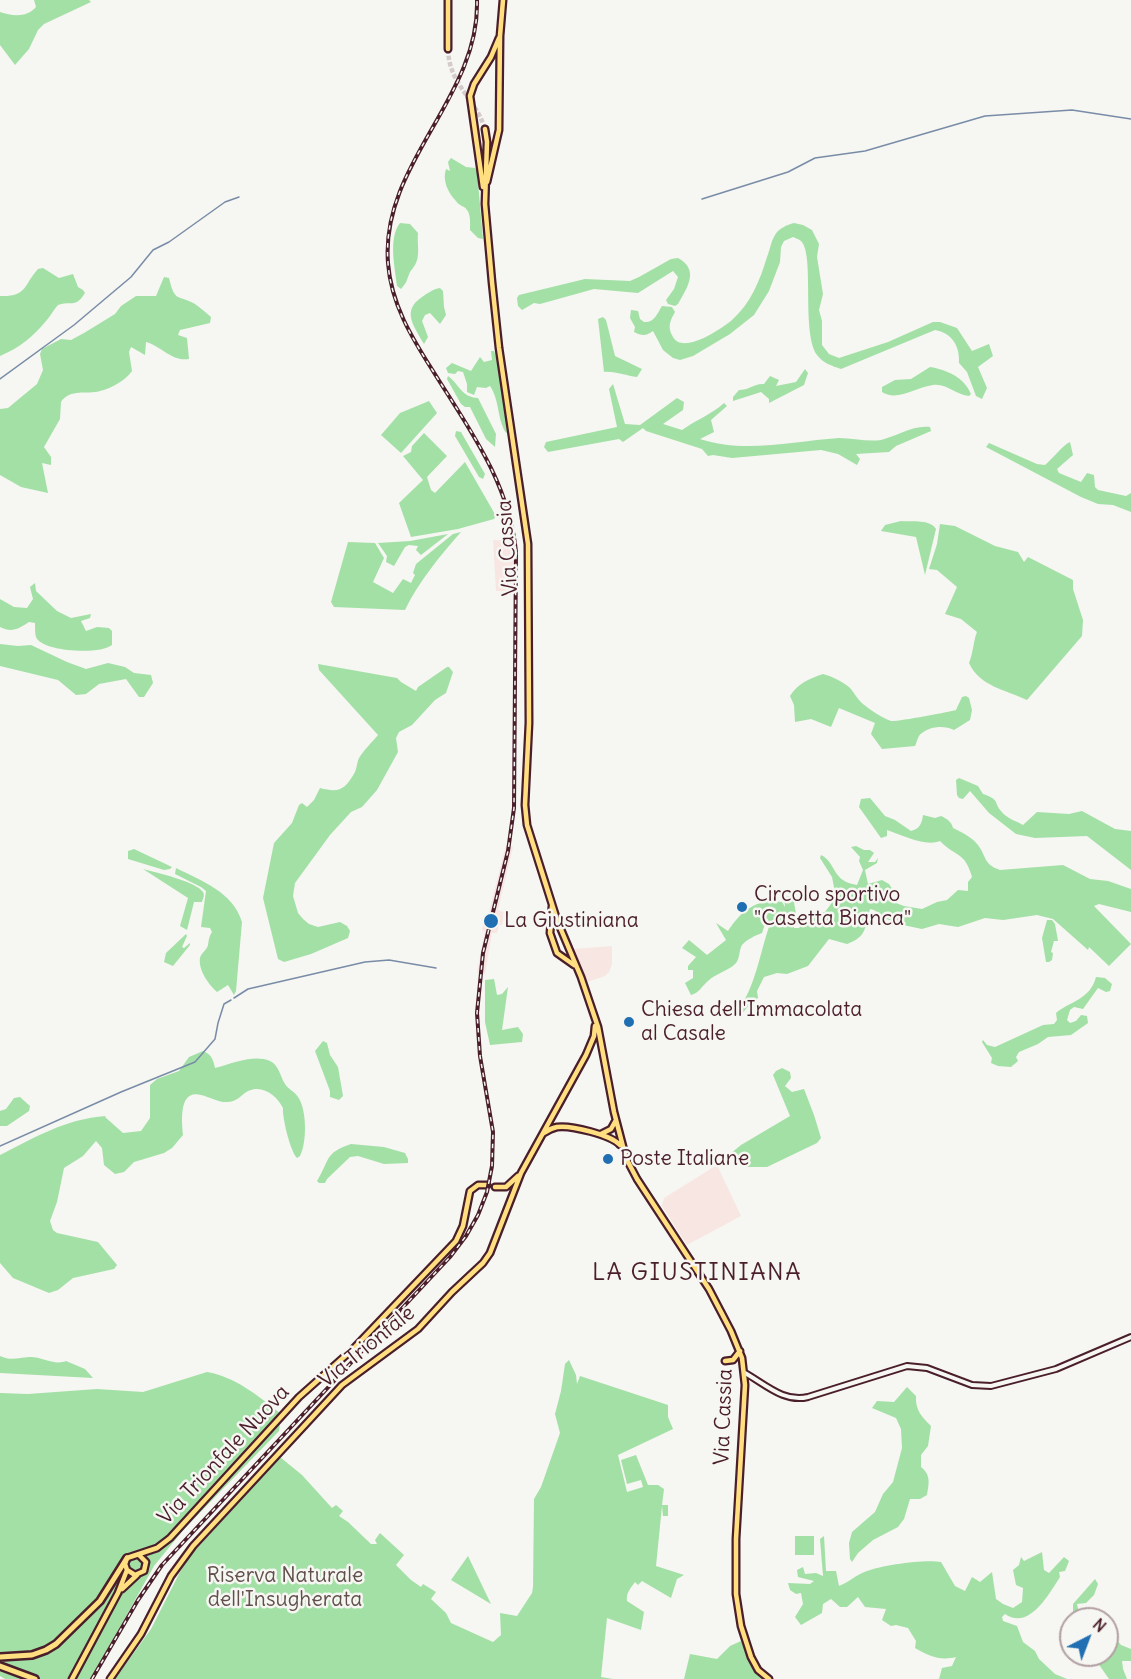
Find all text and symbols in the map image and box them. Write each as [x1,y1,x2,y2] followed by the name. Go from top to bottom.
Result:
[492,499,524,597] street label: Via Cassia
[754,882,911,932] place label: Circolo sportivo "Casetta Bianca"
[735,900,749,914] marker: Circolo sportivo "Casetta Bianca"
[504,908,639,934] place label: La Giustiniana
[482,912,500,930] marker: La Giustiniana
[641,997,862,1047] place label: Chiesa dell'Immacolata al Casale
[622,1015,636,1029] marker: Chiesa dell'Immacolata al Casale
[620,1146,749,1172] place label: Poste Italiane
[601,1152,615,1166] marker: Poste Italiane
[592,1259,802,1287] district label: LA GIUSTINIANA
[314,1301,420,1393] street label: Via Trionfale
[710,1368,738,1466] street label: Via Cassia
[153,1380,295,1530] street label: Via Trionfale Nuova
[207,1563,363,1613] park label: Riserva Naturale dell'Insugherata
[1059,1607,1119,1667] north arrow
[1089,1614,1111,1636] text: N

